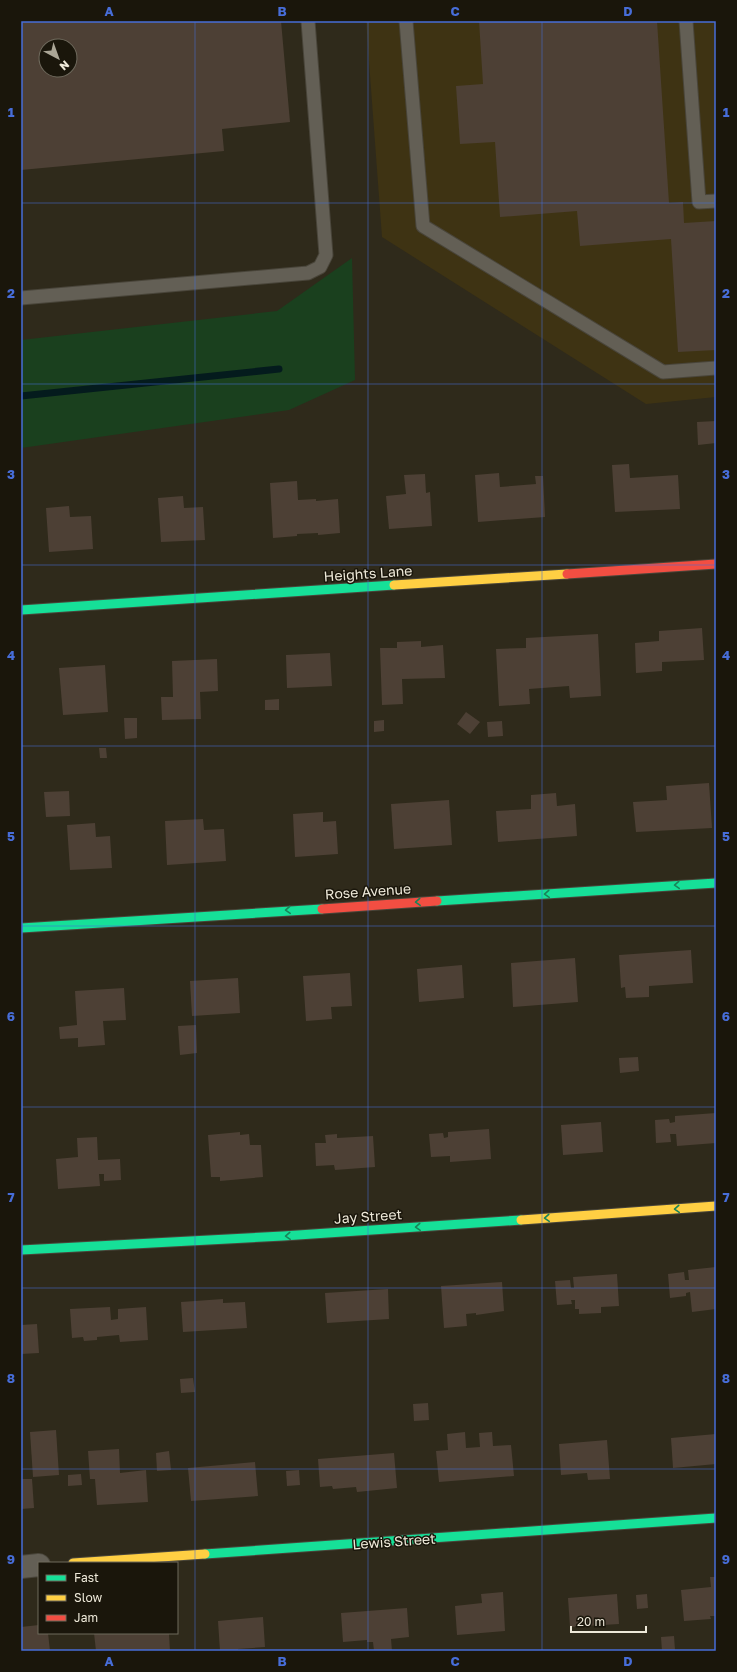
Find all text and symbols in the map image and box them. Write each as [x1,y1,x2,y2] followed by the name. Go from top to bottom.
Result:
[104,3,114,19] text: A
[277,3,287,19] text: B
[450,3,460,19] text: C
[623,3,633,19] text: D
[38,38,78,78] north arrow
[57,58,72,74] text: N
[8,104,15,120] text: 1
[723,104,730,120] text: 1
[7,285,15,301] text: 2
[722,285,730,301] text: 2
[7,466,15,482] text: 3
[722,466,730,482] text: 3
[323,561,413,585] street label: Heights Lane
[7,647,15,663] text: 4
[722,647,730,663] text: 4
[7,828,15,844] text: 5
[722,828,730,844] text: 5
[324,880,412,902] street label: Rose Avenue
[674,881,680,890] one-way arrow
[544,889,550,898] one-way arrow
[415,898,421,906] one-way arrow
[285,906,291,915] one-way arrow
[7,1008,15,1024] text: 6
[722,1008,730,1024] text: 6
[7,1189,15,1205] text: 7
[722,1189,730,1205] text: 7
[674,1204,680,1213] one-way arrow
[333,1205,403,1227] street label: Jay Street
[544,1213,550,1222] one-way arrow
[415,1222,421,1231] one-way arrow
[285,1231,291,1240] one-way arrow
[7,1370,15,1386] text: 8
[722,1370,730,1386] text: 8
[352,1530,436,1552] street label: Lewis Street
[7,1551,15,1567] text: 9
[722,1551,730,1567] text: 9
[38,1562,178,1634] legend
[74,1570,99,1585] text: Fast
[74,1590,102,1605] text: Slow
[571,1608,646,1634] scale bar
[74,1610,98,1625] text: Jam
[577,1614,605,1629] text: 20 m
[104,1653,114,1669] text: A
[277,1653,287,1669] text: B
[450,1653,460,1669] text: C
[623,1653,633,1669] text: D

